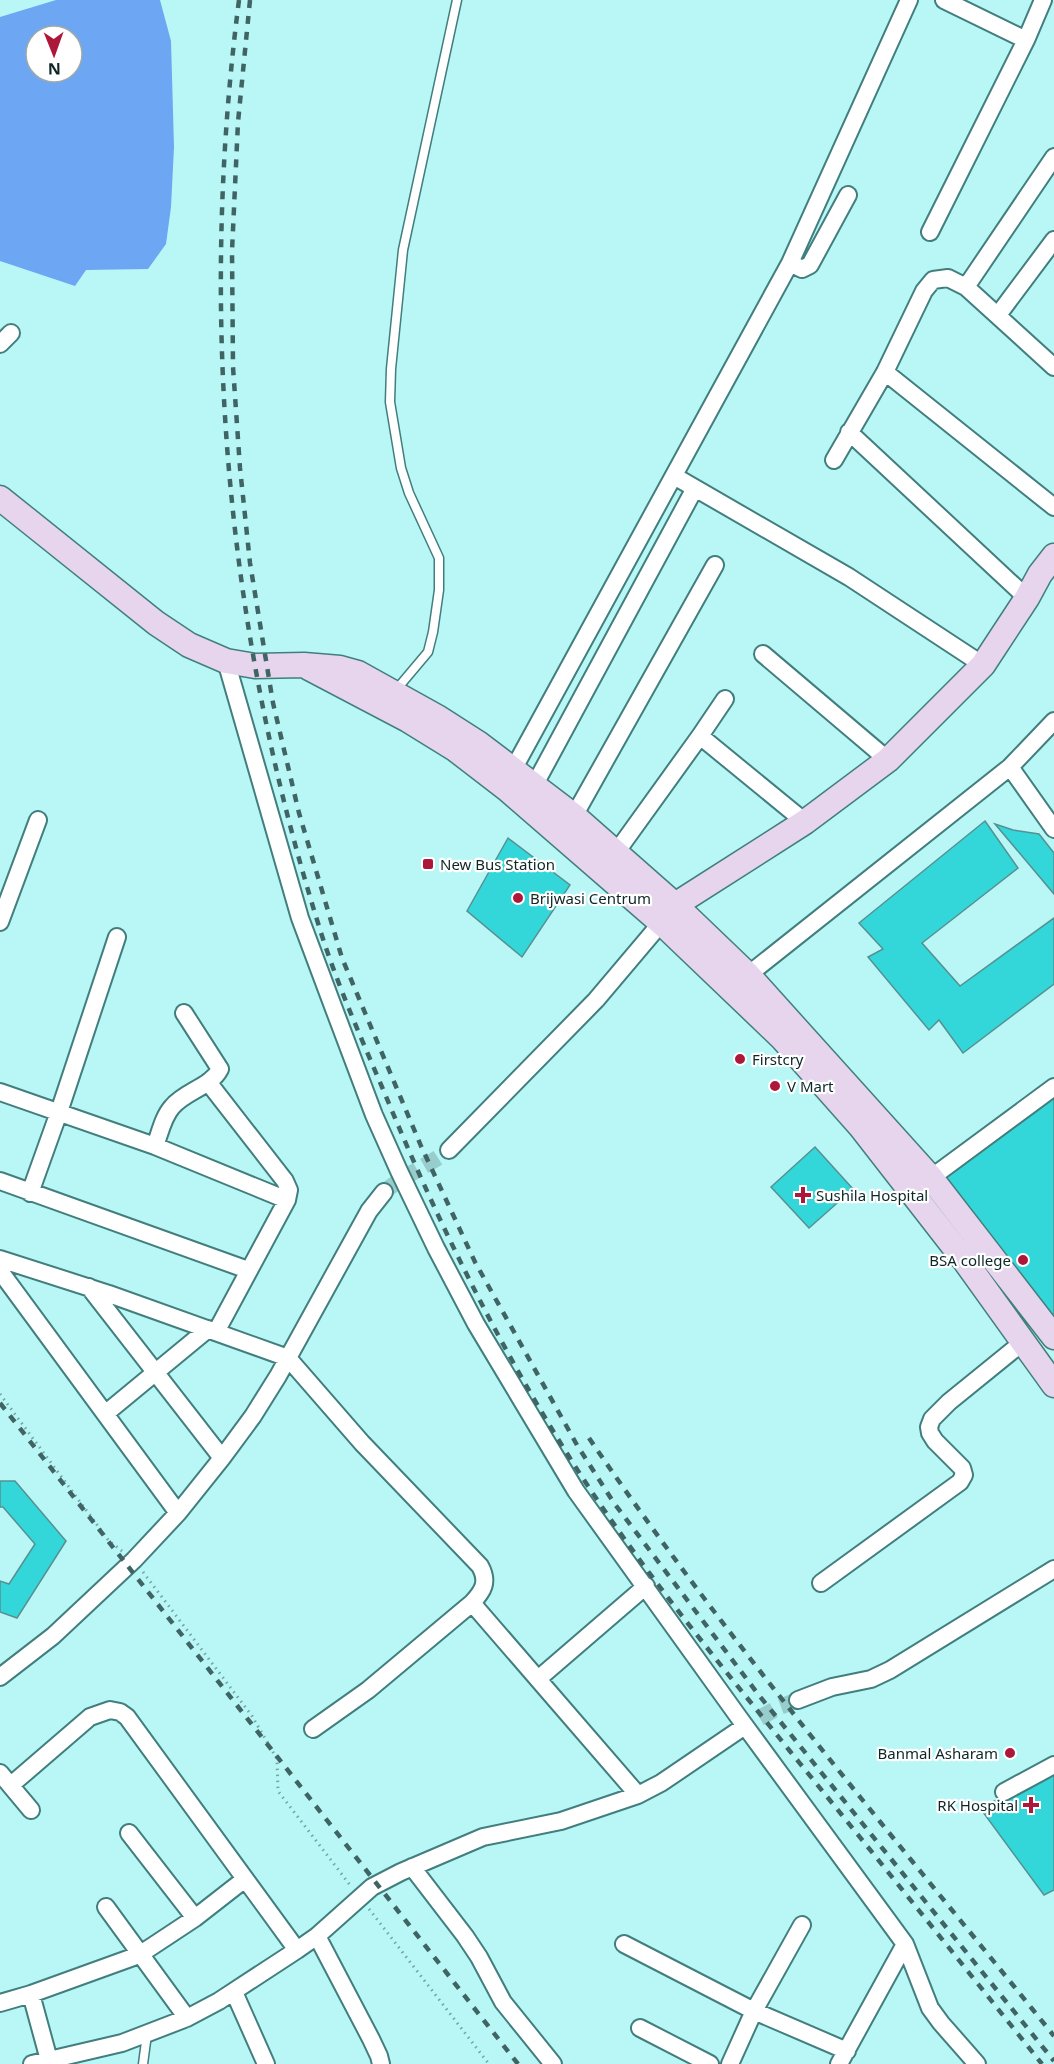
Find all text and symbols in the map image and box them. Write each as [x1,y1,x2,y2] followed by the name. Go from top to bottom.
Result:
[24,24,84,84] north arrow
[48,58,61,80] text: N
[440,854,555,874] place label: New Bus Station
[421,857,435,871] marker: New Bus Station
[530,888,651,908] place label: Brijwasi Centrum
[511,891,525,905] marker: Brijwasi Centrum
[752,1049,804,1069] place label: Firstcry
[733,1052,747,1066] marker: Firstcry
[787,1076,834,1096] place label: V Mart
[768,1079,782,1093] marker: V Mart
[816,1185,928,1205] place label: Sushila Hospital
[794,1186,812,1204] marker: Sushila Hospital
[929,1250,1011,1270] place label: BSA college
[1016,1253,1030,1267] marker: BSA college
[878,1743,998,1763] place label: Banmal Asharam
[1003,1746,1017,1760] marker: Banmal Asharam
[937,1795,1018,1815] place label: RK Hospital
[1022,1796,1040,1814] marker: RK Hospital

